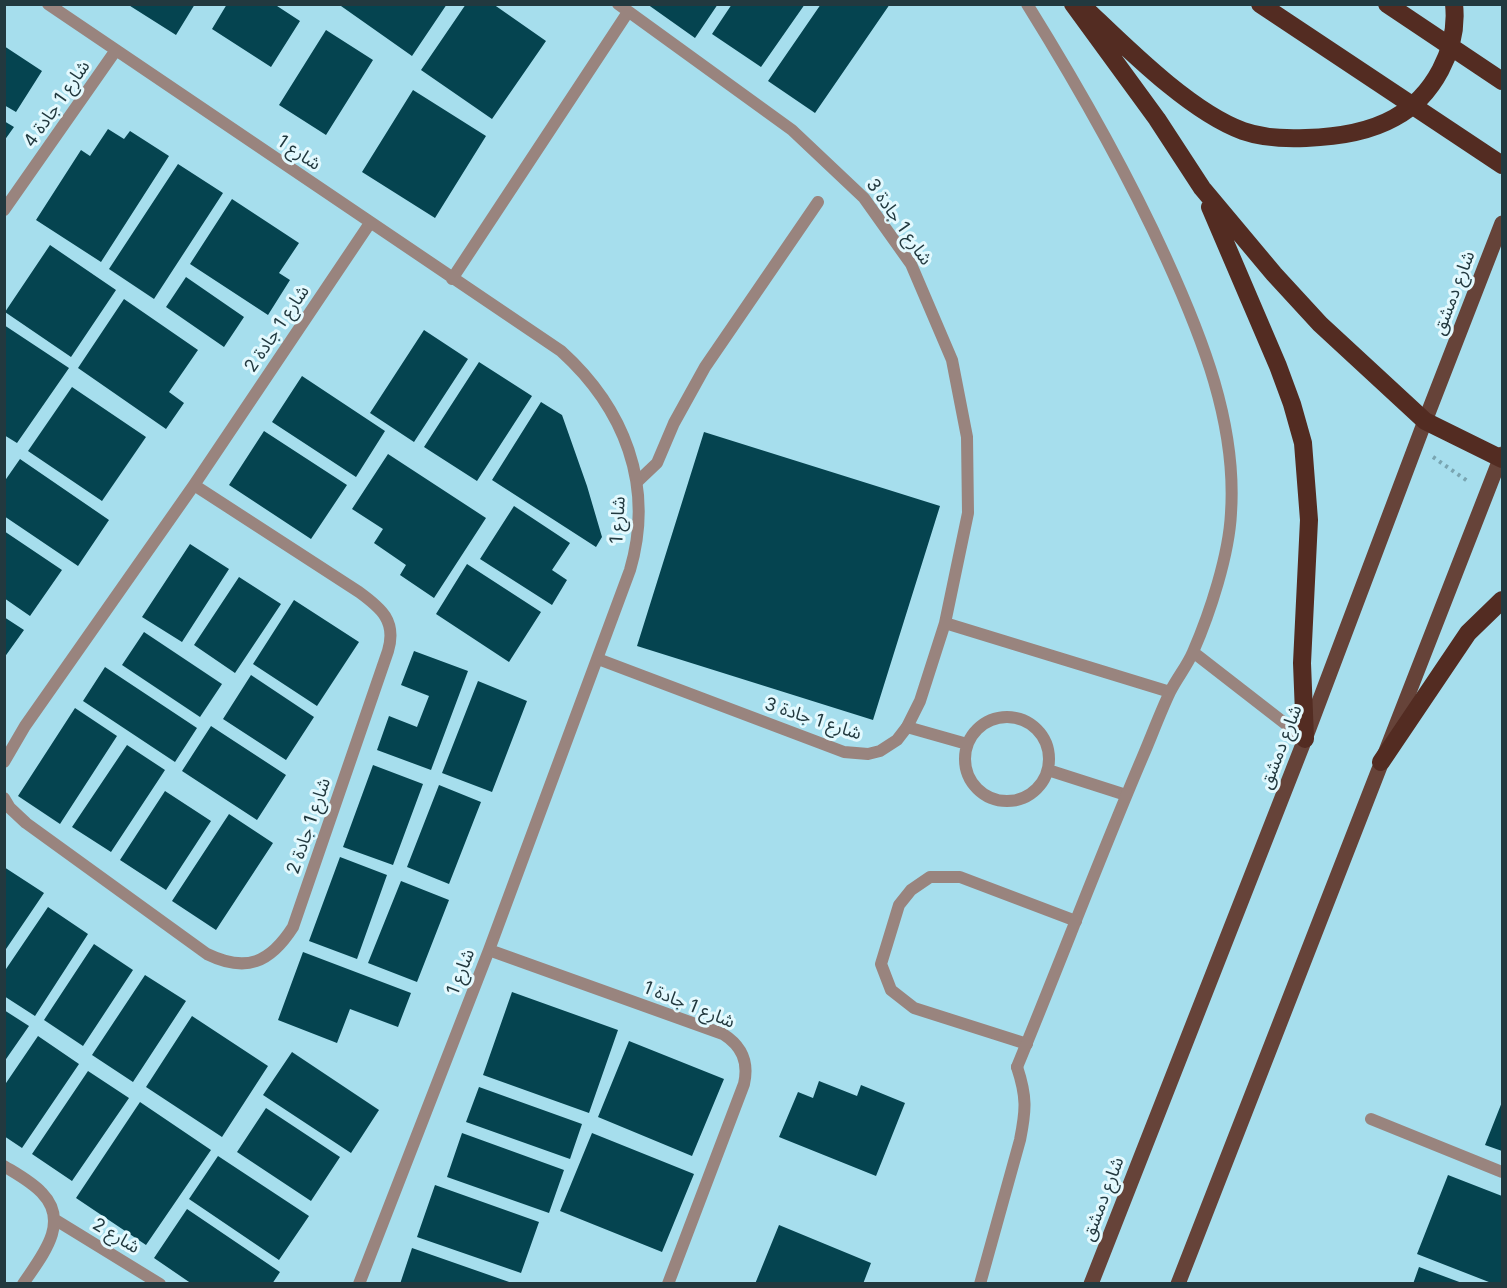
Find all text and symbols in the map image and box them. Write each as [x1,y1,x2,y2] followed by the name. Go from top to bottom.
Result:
[19,56,95,152] street label: شارع 1 جادة 4
[273,131,325,175] street label: شارع 1
[861,175,937,269] street label: شارع 1 جادة 3
[1428,248,1480,338] street label: شارع دمشق
[240,281,314,377] street label: شارع 1 جادة 2
[606,496,630,544] street label: شارع 1
[762,693,864,745] street label: شارع 1 جادة 3
[1255,702,1307,792] street label: شارع دمشق
[282,775,336,877] street label: شارع 1 جادة 2
[442,946,480,998] street label: شارع 1
[640,977,738,1033] street label: شارع 1 جادة 1
[1077,1154,1129,1244] street label: شارع دمشق
[89,1214,143,1258] street label: شارع 2

